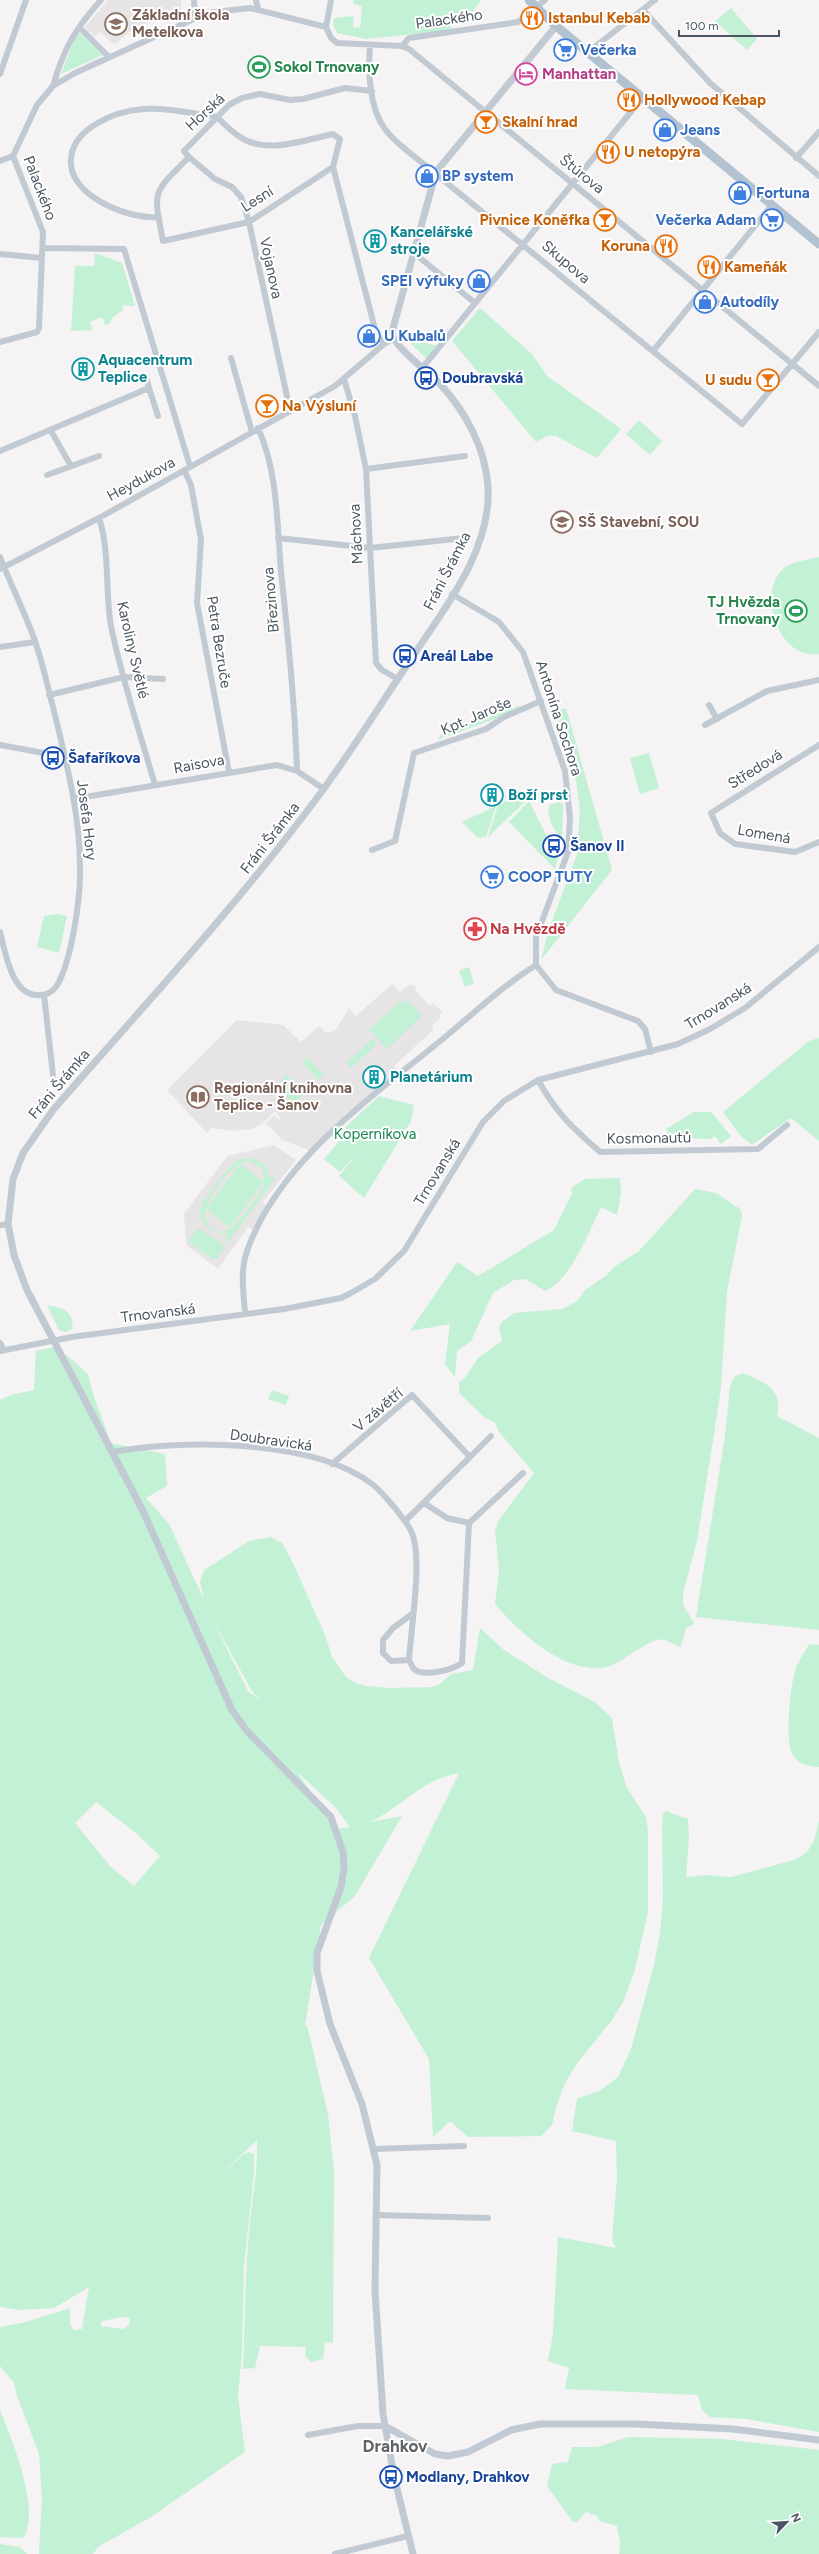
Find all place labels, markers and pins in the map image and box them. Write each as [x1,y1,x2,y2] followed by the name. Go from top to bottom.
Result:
[519,5,545,31] restaurant icon: Istanbul Kebab
[132,6,229,41] place label: Základní škola Metelkova
[548,9,650,27] place label: Istanbul Kebab
[103,11,129,37] school or university icon: Základní škola Metelkova
[552,37,578,63] supermarket icon: Večerka
[580,41,636,59] place label: Večerka
[246,54,272,80] sports icon: Sokol Trnovany
[274,58,380,76] place label: Sokol Trnovany
[513,61,539,87] hotel icon: Manhattan
[542,65,616,83] place label: Manhattan
[616,87,642,113] restaurant icon: Hollywood Kebap
[644,91,766,109] place label: Hollywood Kebap
[473,109,499,135] bar icon: Skalní hrad
[502,113,578,131] place label: Skalní hrad
[652,117,678,143] shop icon: Jeans
[680,121,720,139] place label: Jeans
[595,139,621,165] restaurant icon: U netopýra
[624,143,701,161] place label: U netopýra
[414,163,440,189] shop icon: BP system
[442,167,514,185] place label: BP system
[727,180,753,206] shop icon: Fortuna
[756,184,810,202] place label: Fortuna
[592,207,618,233] bar icon: Pivnice Koněfka
[759,207,785,233] supermarket icon: Večerka Adam
[479,211,590,229] place label: Pivnice Koněfka
[655,211,756,229] place label: Večerka Adam
[390,223,474,258] place label: Kancelářské stroje
[362,228,388,254] building icon: Kancelářské stroje
[653,233,679,259] restaurant icon: Koruna
[601,237,650,255] place label: Koruna
[696,254,722,280] restaurant icon: Kameňák
[724,258,787,276] place label: Kameňák
[466,268,492,294] shop icon: SPEI výfuky
[381,272,464,290] place label: SPEI výfuky
[692,289,718,315] shop icon: Autodíly
[720,293,779,311] place label: Autodíly
[356,323,382,349] shop icon: U Kubalů
[384,327,446,345] place label: U Kubalů
[98,351,192,386] place label: Aquacentrum Teplice
[70,356,96,382] building icon: Aquacentrum Teplice
[413,365,439,391] bus stop icon: Doubravská
[755,367,781,393] bar icon: U sudu
[442,369,523,387] place label: Doubravská
[705,371,752,389] place label: U sudu
[254,393,280,419] bar icon: Na Výsluní
[282,397,357,415] place label: Na Výsluní
[549,509,575,535] school or university icon: SŠ Stavební, SOU
[578,513,699,531] place label: SŠ Stavební, SOU
[707,593,780,628] place label: TJ Hvězda Trnovany
[783,598,809,624] sports icon: TJ Hvězda Trnovany
[392,643,418,669] bus stop icon: Areál Labe
[420,647,494,665] place label: Areál Labe
[40,745,66,771] bus stop icon: Šafaříkova
[68,749,141,767] place label: Šafaříkova
[479,782,505,808] building icon: Boží prst
[508,786,568,804] place label: Boží prst
[541,833,567,859] bus stop icon: Šanov II
[570,837,625,855] place label: Šanov II
[479,864,505,890] supermarket icon: COOP TUTY
[508,868,593,886] place label: COOP TUTY
[462,916,488,942] pharmacy icon: Na Hvězdě
[490,920,566,938] place label: Na Hvězdě
[361,1064,387,1090] building icon: Planetárium
[390,1068,473,1086] place label: Planetárium
[214,1079,352,1114] place label: Regionální knihovna Teplice - Šanov
[185,1084,211,1110] library icon: Regionální knihovna Teplice - Šanov
[378,2464,404,2490] bus stop icon: Modlany, Drahkov
[406,2468,530,2486] place label: Modlany, Drahkov

